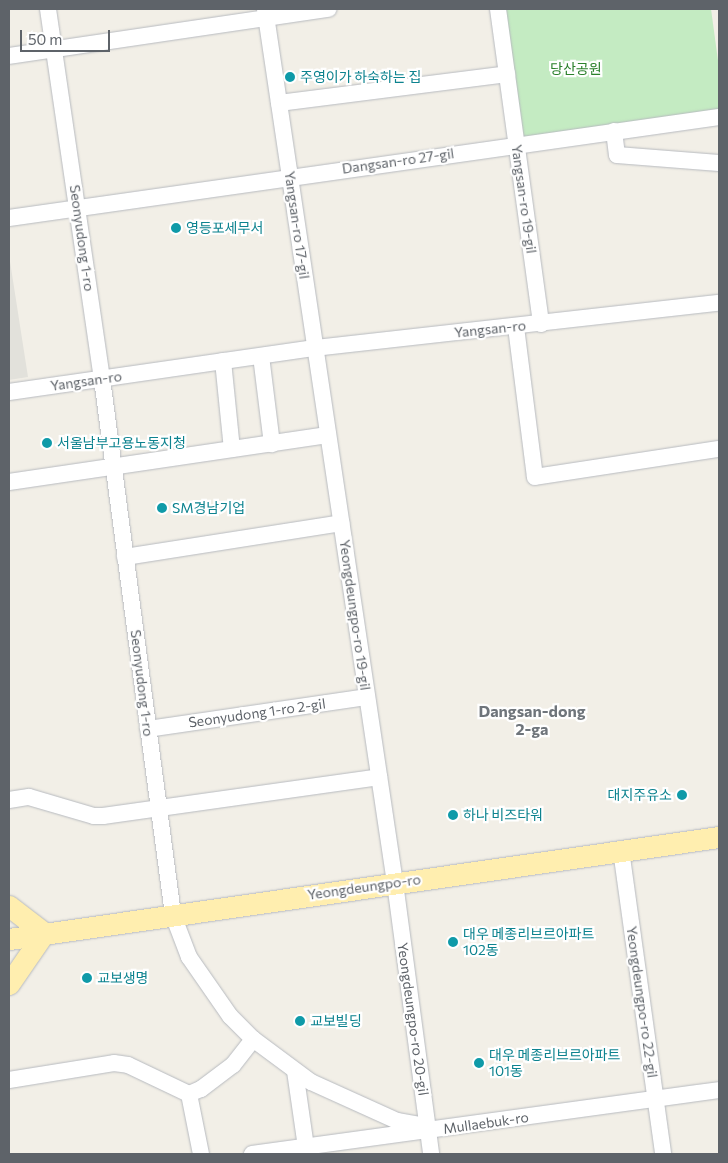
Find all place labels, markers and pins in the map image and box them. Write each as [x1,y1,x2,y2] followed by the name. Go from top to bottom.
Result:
[300,69,421,85] place label: 주영이가 하숙하는 집
[284,71,296,83] marker: 주영이가 하숙하는 집
[186,220,263,236] place label: 영등포세무서
[170,222,182,234] marker: 영등포세무서
[57,435,186,451] place label: 서울남부고용노동지청
[41,437,53,449] marker: 서울남부고용노동지청
[172,500,245,516] place label: SM경남기업
[156,502,168,514] marker: SM경남기업
[608,787,672,803] place label: 대지주유소
[676,789,688,801] marker: 대지주유소
[463,807,543,823] place label: 하나 비즈타워
[447,809,459,821] marker: 하나 비즈타워
[463,926,594,959] place label: 대우 메종리브르아파트 102동
[447,936,459,948] marker: 대우 메종리브르아파트 102동
[97,970,149,986] place label: 교보생명
[81,972,93,984] marker: 교보생명
[310,1013,362,1029] place label: 교보빌딩
[294,1015,306,1027] marker: 교보빌딩
[489,1047,620,1080] place label: 대우 메종리브르아파트 101동
[473,1057,485,1069] marker: 대우 메종리브르아파트 101동

